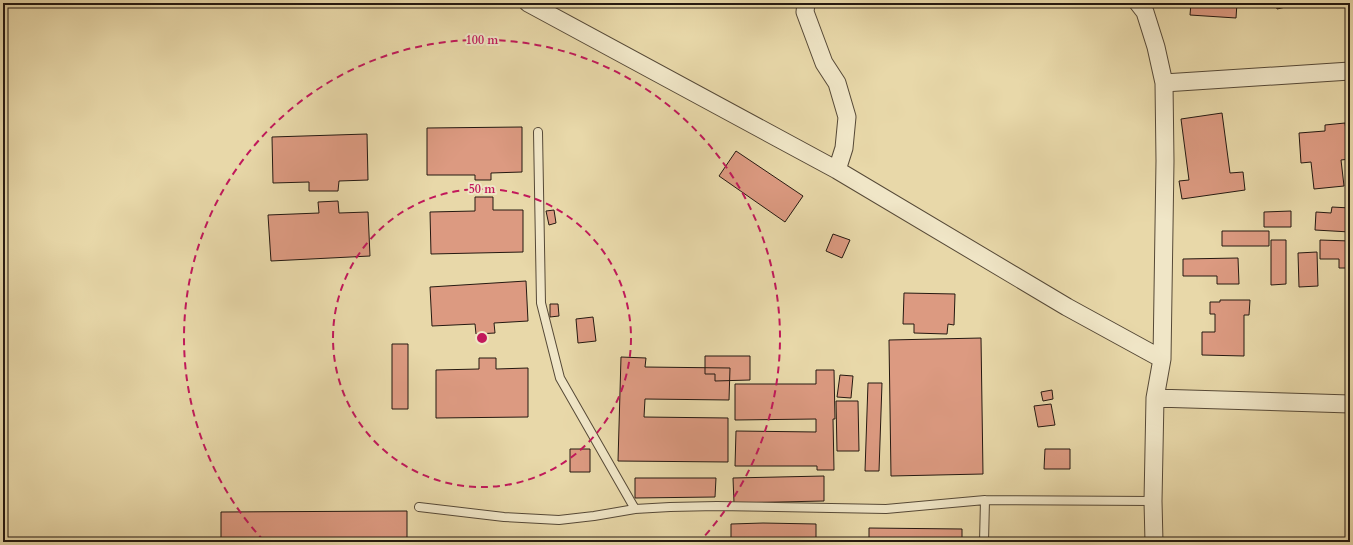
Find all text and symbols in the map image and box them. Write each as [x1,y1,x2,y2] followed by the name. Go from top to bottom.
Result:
[466,32,499,48] text: 100 m
[469,181,496,197] text: 50 m
[475,331,489,345] centre of rings

